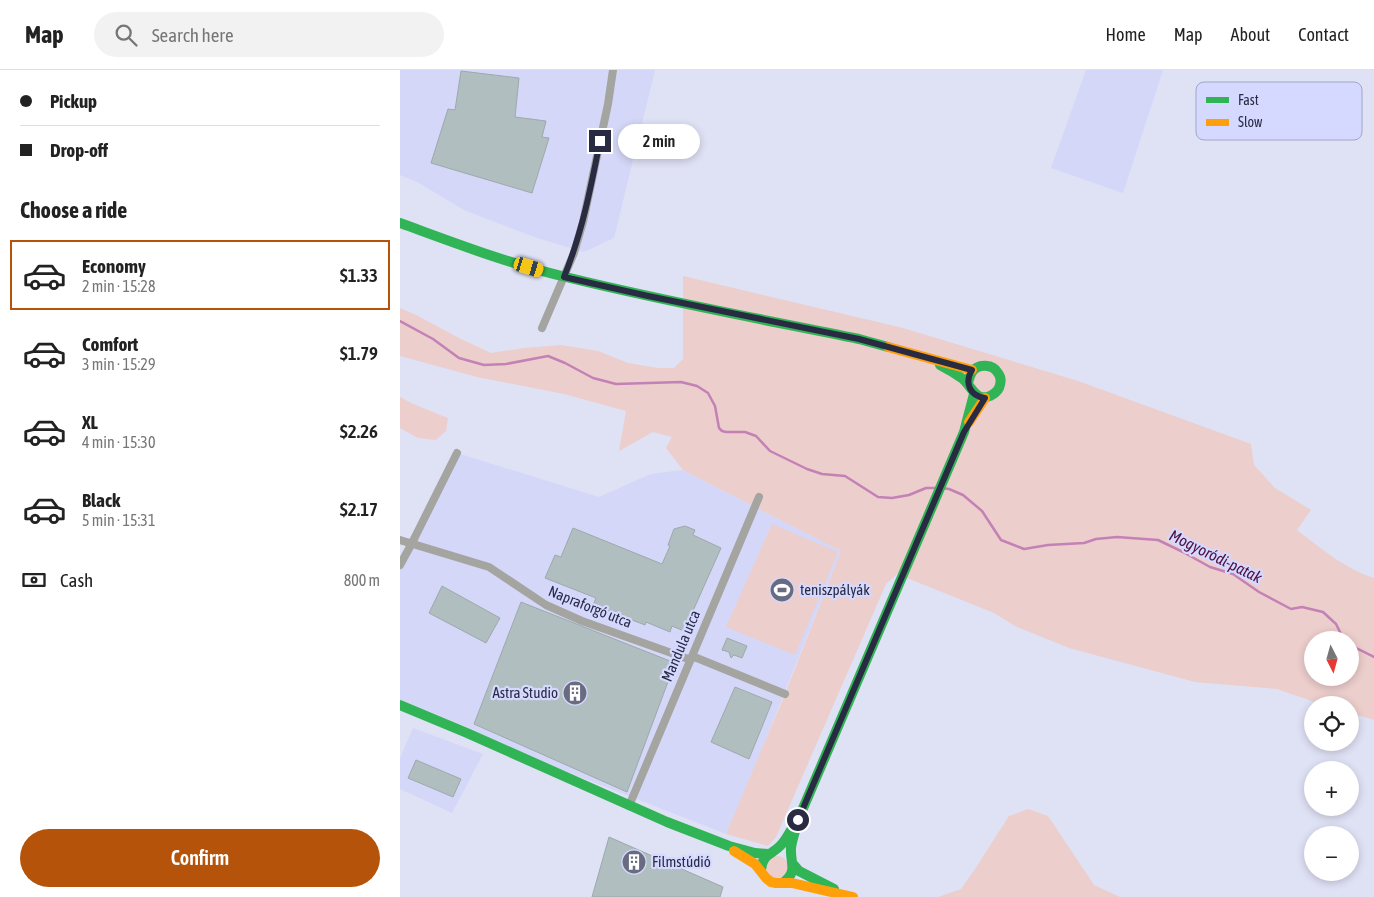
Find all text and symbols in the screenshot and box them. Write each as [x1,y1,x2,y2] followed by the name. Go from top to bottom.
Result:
[94,12,444,57] search box
[25,21,64,48] text: Map
[112,21,140,49] icon: search
[152,24,234,46] text: Search here
[1106,24,1146,45] text: Home
[1174,24,1203,45] text: Map
[1231,24,1270,45] text: About
[1298,24,1349,45] text: Contact
[1196,82,1362,140] legend
[50,90,97,112] text: Pickup
[1238,92,1259,108] text: Fast
[1238,114,1263,130] text: Slow
[618,124,700,158] callout: 2 min
[589,130,611,152] route end
[643,132,675,150] text: 2 min
[50,139,108,161] text: Drop-off
[20,197,127,223] text: Choose a ride
[22,253,67,298] icon: car
[82,255,146,277] text: Economy
[512,255,545,279] car
[340,264,378,286] text: $1.33
[82,277,155,295] text: 2 min · 15:28
[22,331,67,376] icon: car
[82,333,138,355] text: Comfort
[340,342,378,364] text: $1.79
[82,355,155,373] text: 3 min · 15:29
[22,409,67,454] icon: car
[82,411,98,433] text: XL
[340,420,378,442] text: $2.26
[82,433,155,451] text: 4 min · 15:30
[22,487,67,532] icon: car
[82,489,120,511] text: Black
[340,498,378,520] text: $2.17
[82,511,155,529] text: 5 min · 15:31
[1166,526,1266,587] water label: Mogyoródi-patak
[20,566,48,594] icon: cash
[60,569,93,591] text: Cash
[344,571,380,589] text: 800 m
[769,577,795,603] sports icon: teniszpályák
[800,581,870,598] place label: teniszpályák
[546,582,634,631] street label: Napraforgó utca
[658,608,703,684] street label: Mandula utca
[1304,631,1359,686] north arrow
[1304,631,1359,881] map controls
[562,680,588,706] building icon: Astra Studio
[492,684,558,701] place label: Astra Studio
[1304,696,1359,751] button: locate
[1304,761,1359,816] button: +
[787,809,809,831] route start
[1304,826,1359,881] button: −
[20,829,380,887] button: Confirm
[621,849,647,875] building icon: Filmstúdió
[652,853,711,870] place label: Filmstúdió

